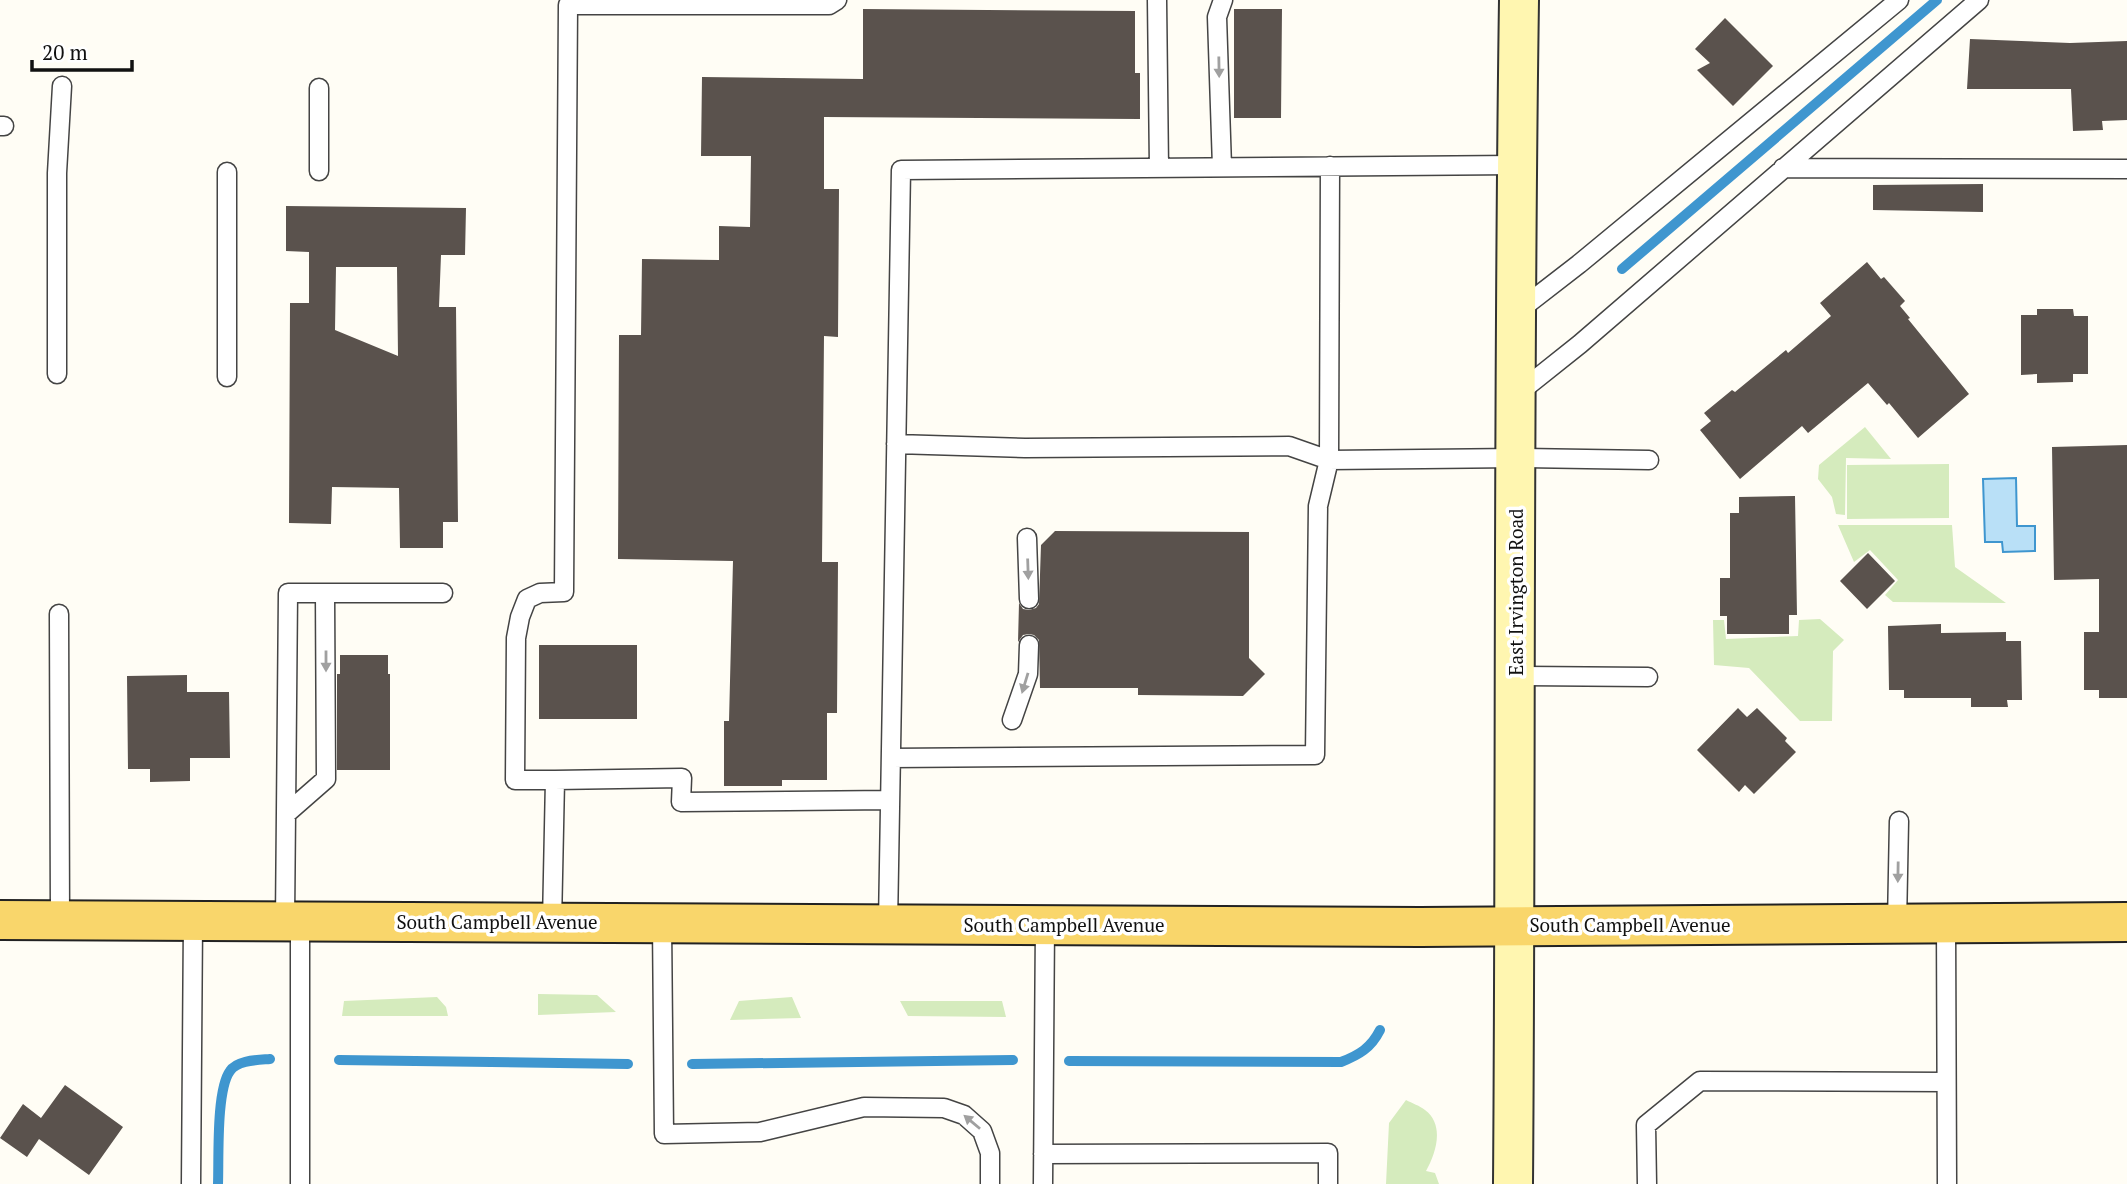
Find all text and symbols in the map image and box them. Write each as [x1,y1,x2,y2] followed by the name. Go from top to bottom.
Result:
[32,28,131,72] scale bar
[42,38,88,66] text: 20 m
[1213,56,1224,78] one-way arrow
[1503,508,1528,676] street label: East Irvington Road
[1023,558,1034,580] one-way arrow
[320,650,332,672] one-way arrow
[1019,673,1029,694] one-way arrow
[1892,862,1904,884] one-way arrow
[396,909,598,934] street label: South Campbell Avenue
[963,912,1165,937] street label: South Campbell Avenue
[1529,912,1731,937] street label: South Campbell Avenue
[963,1115,980,1130] one-way arrow

